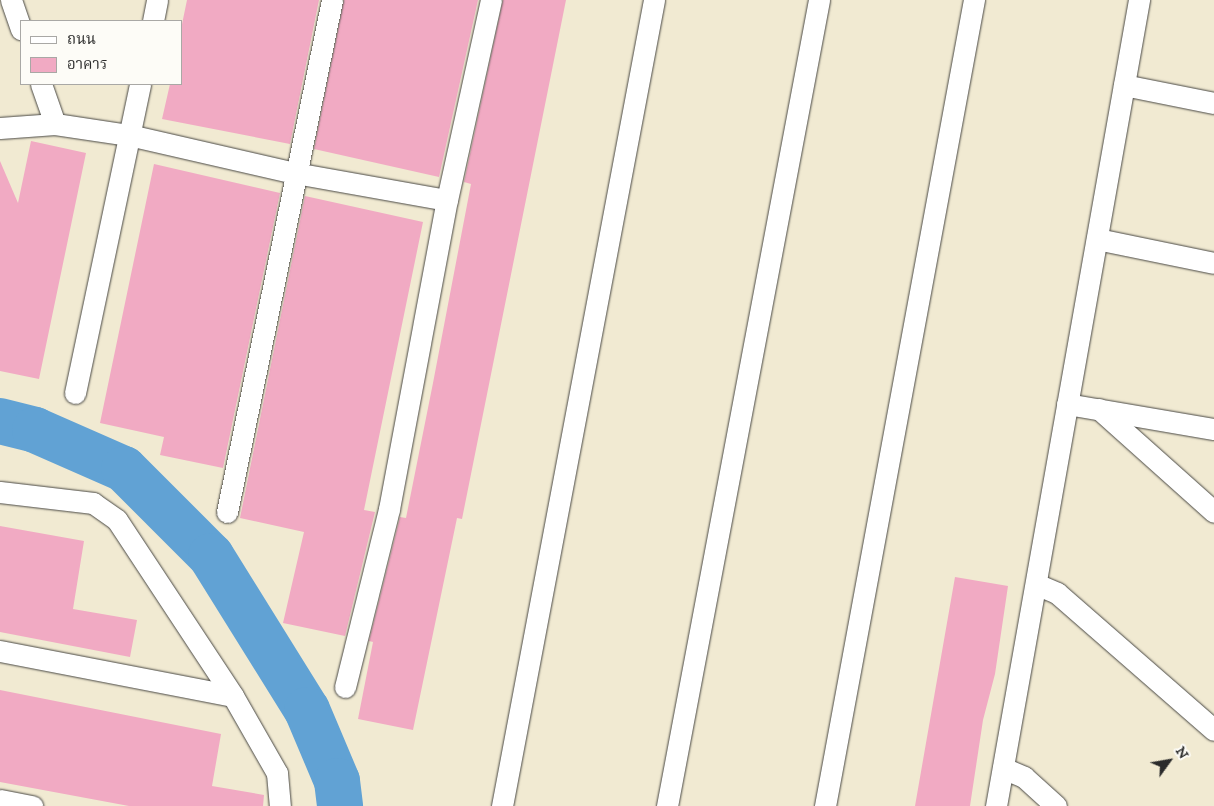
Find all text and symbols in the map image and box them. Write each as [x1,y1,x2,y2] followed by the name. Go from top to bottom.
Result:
[20,20,182,85] legend
[67,30,96,49] text: ถนน
[67,55,107,74] text: อาคาร
[1144,736,1194,786] north arrow
[1171,743,1192,763] text: N

